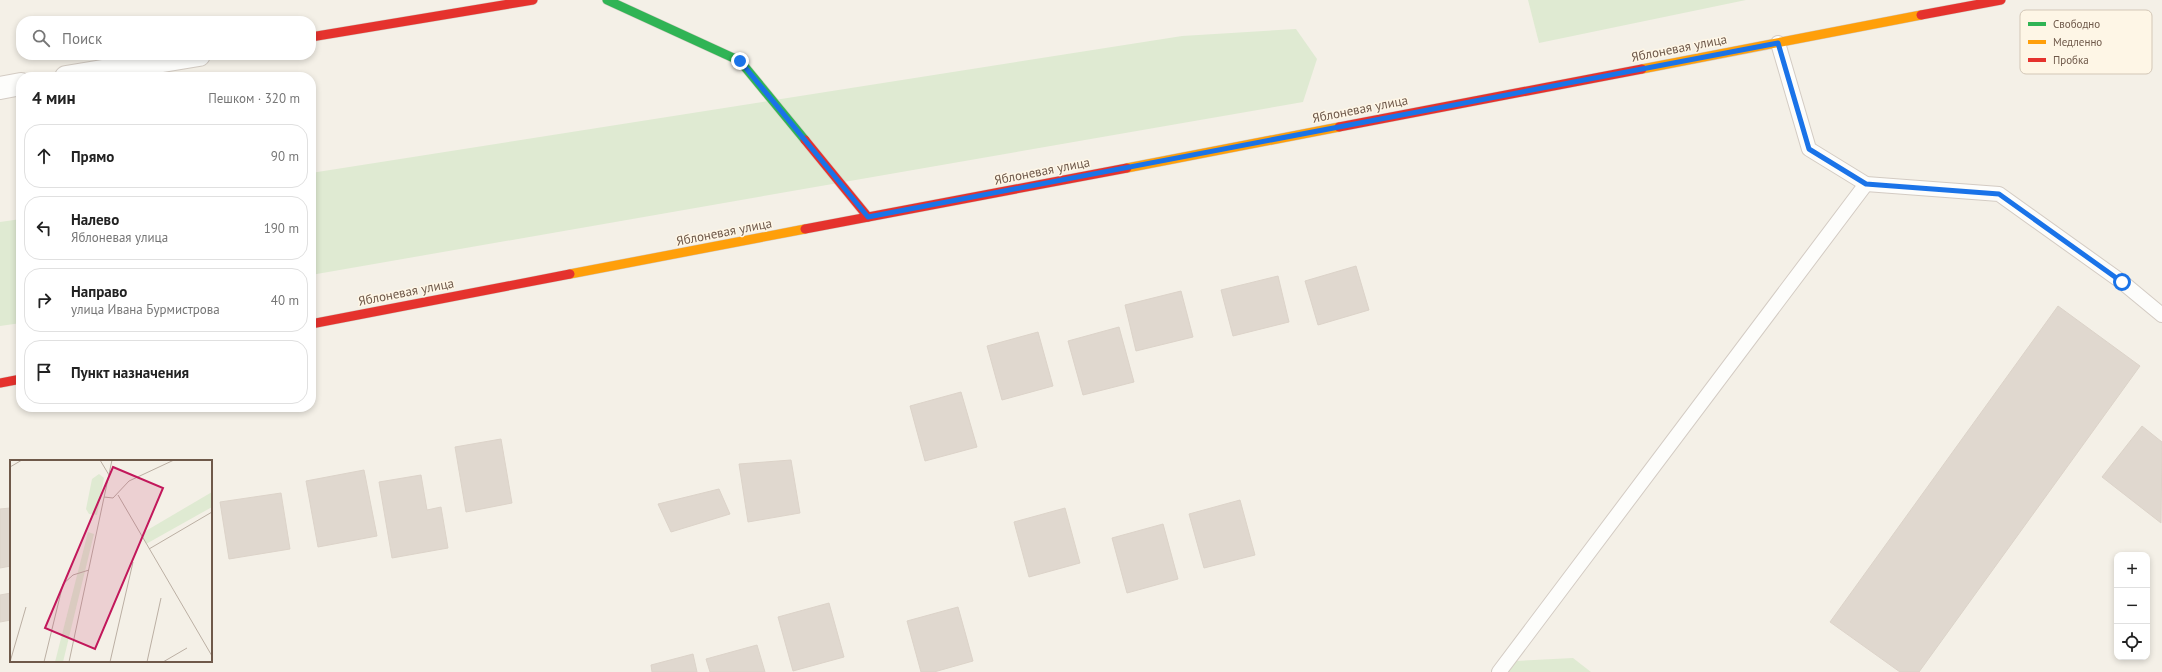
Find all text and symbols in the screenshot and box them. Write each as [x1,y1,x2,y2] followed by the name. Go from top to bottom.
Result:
[2020,10,2152,74] legend
[16,16,316,60] search box
[2053,17,2100,31] text: Свободно
[30,27,52,49] icon: search
[62,29,102,48] text: Поиск
[1630,30,1728,66] street label: Яблоневая улица
[2053,35,2102,49] text: Медленно
[731,52,749,70] route end
[2053,53,2089,67] text: Пробка
[32,87,76,109] text: 4 мин
[208,90,300,107] text: Пешком · 320 m
[1311,91,1409,127] street label: Яблоневая улица
[33,145,55,167] icon: ahead
[71,147,114,166] text: Прямо
[271,148,299,165] text: 90 m
[993,153,1091,189] street label: Яблоневая улица
[71,210,119,229] text: Налево
[675,214,773,250] street label: Яблоневая улица
[33,217,55,239] icon: left
[264,220,299,237] text: 190 m
[71,229,168,246] text: Яблоневая улица
[2113,273,2131,291] route start
[357,274,455,310] street label: Яблоневая улица
[71,282,127,301] text: Направо
[33,289,55,311] icon: right
[271,292,299,309] text: 40 m
[71,301,220,318] text: улица Ивана Бурмистрова
[33,361,55,383] icon: arrive
[71,363,189,382] text: Пункт назначения
[10,460,212,662] inset map
[2114,552,2150,660] map controls
[2114,552,2150,588] button: +
[2114,588,2150,624] button: −
[2114,624,2150,660] button: locate

